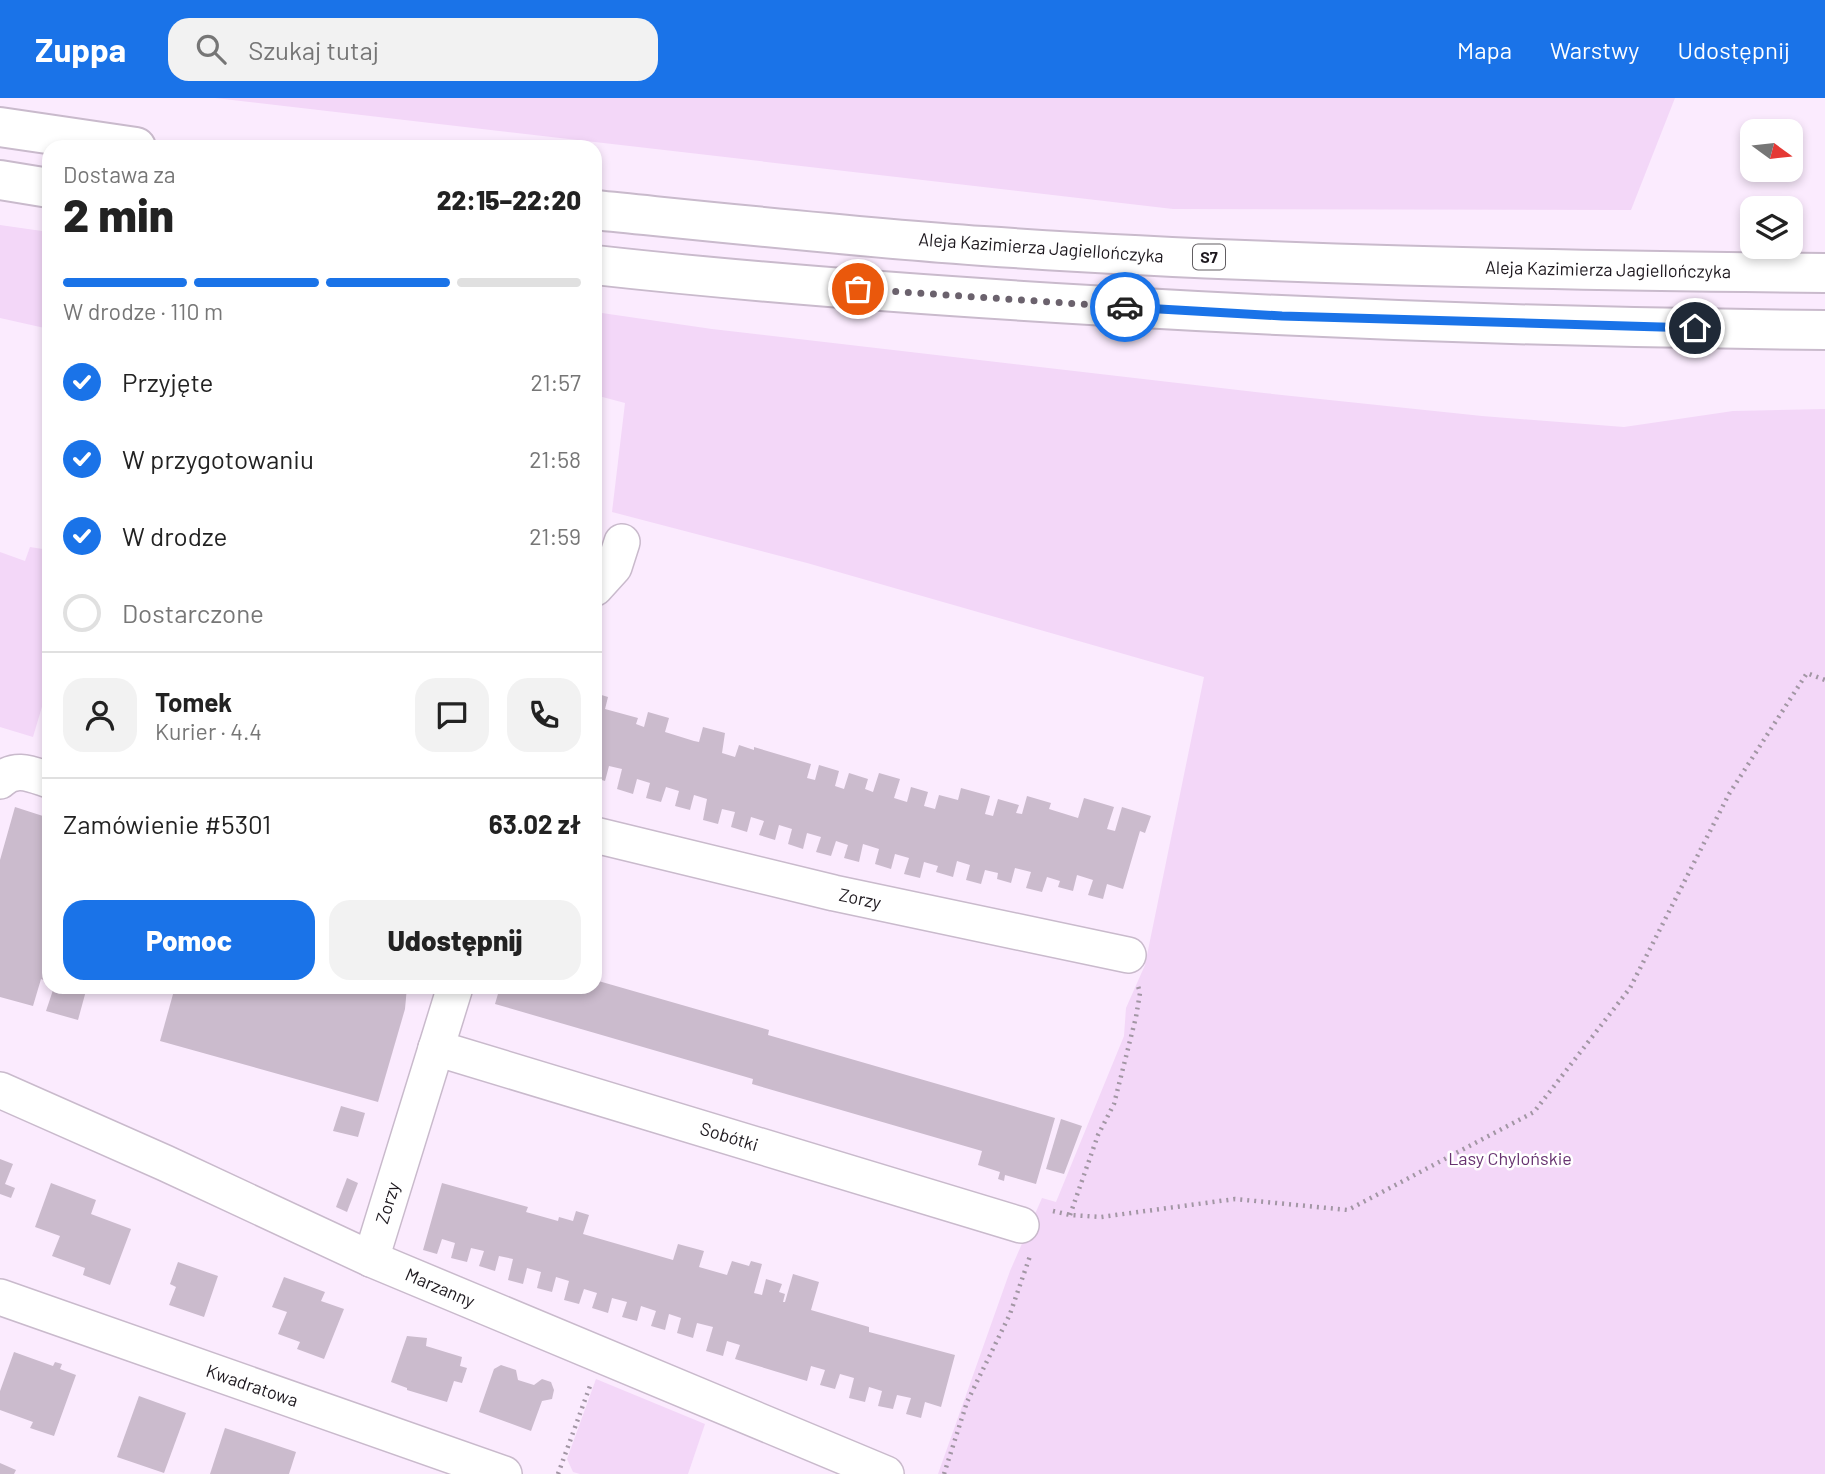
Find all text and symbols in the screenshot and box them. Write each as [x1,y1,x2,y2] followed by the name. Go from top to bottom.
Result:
[168,18,658,81] search box
[35,29,126,69] text: Zuppa
[192,30,230,68] icon: search
[248,34,379,65] text: Szukaj tutaj
[1457,35,1512,64] text: Mapa
[1550,35,1639,64] text: Warstwy
[1677,35,1790,64] text: Udostępnij
[1740,119,1802,182] north arrow
[1740,119,1803,259] map controls
[63,160,175,188] text: Dostawa za
[437,184,581,215] text: 22:15–22:20
[63,186,174,241] text: 2 min
[1740,196,1803,259] button: layers
[918,227,1165,267] street label: Aleja Kazimierza Jagiellończyka
[1193,244,1225,270] road number: S7
[1485,256,1731,282] street label: Aleja Kazimierza Jagiellończyka
[828,259,888,319] pin
[839,270,877,308] icon: bag
[1090,272,1160,342] courier
[1106,288,1144,326] icon: car
[63,297,223,325] text: W drodze · 110 m
[1665,298,1725,358] pin
[1676,309,1714,347] icon: home
[63,363,101,401] icon: check
[122,366,213,397] text: Przyjęte
[530,368,581,396] text: 21:57
[63,440,101,478] icon: check
[122,443,314,474] text: W przygotowaniu
[529,445,581,473] text: 21:58
[63,517,101,555] icon: check
[122,520,227,551] text: W drodze
[529,522,581,550] text: 21:59
[122,597,264,628] text: Dostarczone
[63,678,137,752] button: person
[415,678,489,752] button: chat
[507,678,581,752] button: phone
[155,686,232,717] text: Tomek
[155,717,262,745] text: Kurier · 4.4
[63,808,271,839] text: Zamówienie #5301
[489,808,581,839] text: 63.02 zł
[837,883,883,913] street label: Zorzy
[63,900,315,980] button: Pomoc
[329,900,581,980] button: Udostępnij
[698,1117,761,1155] street label: Sobótki
[1448,1147,1572,1169] park label: Lasy Chylońskie
[370,1179,404,1226] street label: Zorzy
[402,1263,478,1312] street label: Marzanny
[203,1359,301,1411] street label: Kwadratowa

